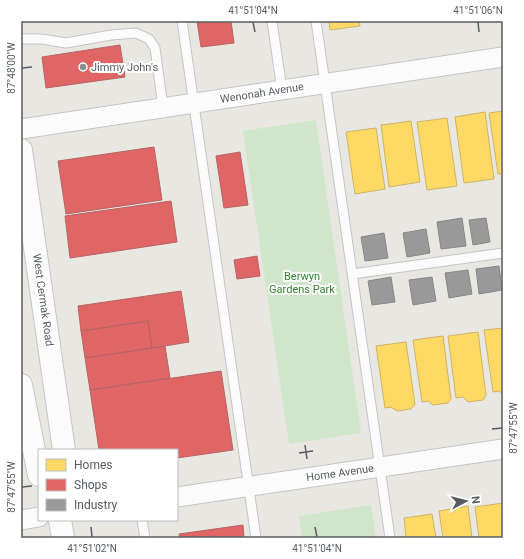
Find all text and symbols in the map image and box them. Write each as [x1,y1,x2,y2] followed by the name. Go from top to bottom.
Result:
[228,5,278,16] text: 41°51'04"N
[453,5,503,16] text: 41°51'06"N
[6,42,17,94] text: 87°48'00"W
[91,61,158,74] place label: Jimmy John's
[78,62,88,72] marker: Jimmy John's
[219,80,305,106] street label: Wenonah Avenue
[30,253,56,347] street label: West Cermak Road
[269,270,335,296] park label: Berwyn Gardens Park
[508,402,519,454] text: 87°47'55"W
[38,449,178,521] legend
[74,458,112,472] text: Homes
[6,461,17,513] text: 87°47'55"W
[305,462,375,484] street label: Home Avenue
[74,478,108,492] text: Shops
[446,481,486,521] north arrow
[469,495,482,505] text: N
[74,498,118,512] text: Industry
[67,543,117,554] text: 41°51'02"N
[292,543,342,554] text: 41°51'04"N

